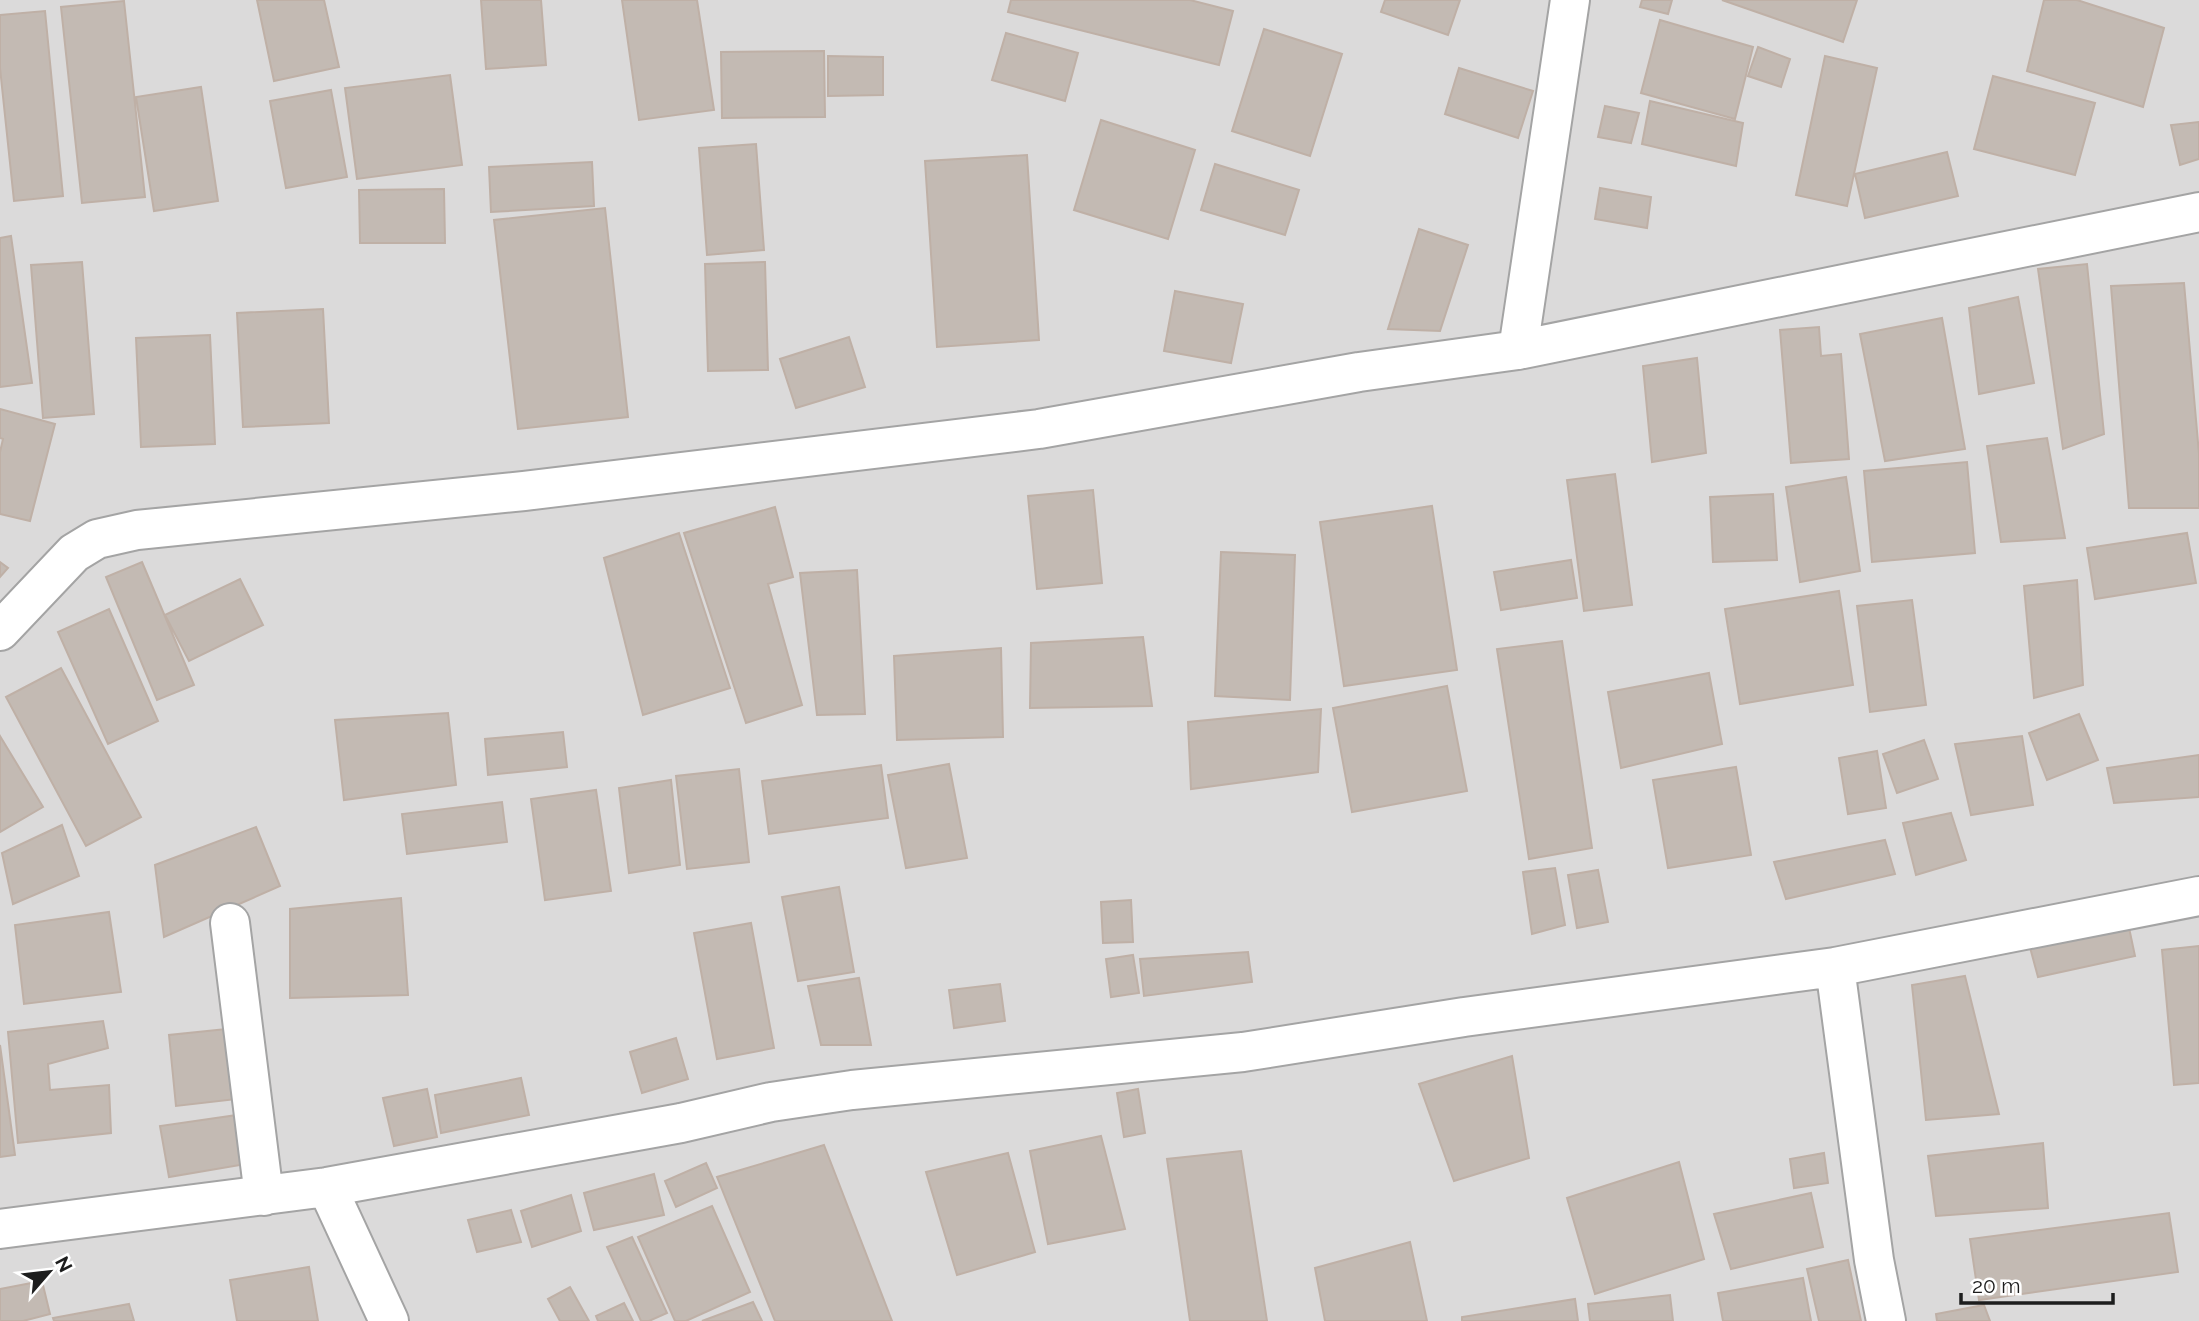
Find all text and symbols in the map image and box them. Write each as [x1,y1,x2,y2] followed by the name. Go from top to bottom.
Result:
[14,1237,84,1307] north arrow
[51,1252,77,1276] text: N
[1961,1262,2113,1306] scale bar
[1972,1273,2020,1298] text: 20 m

